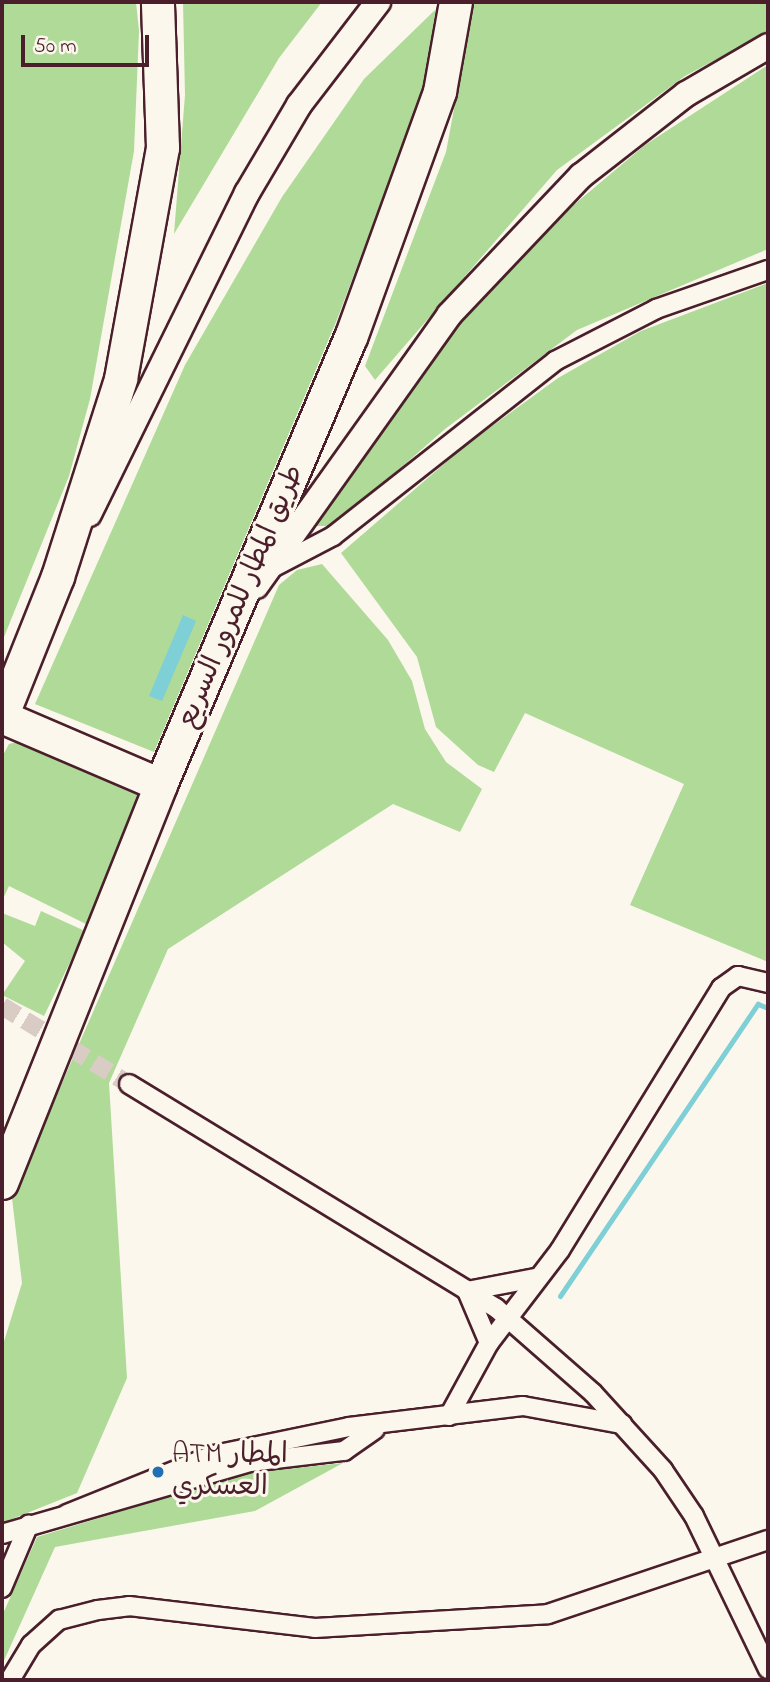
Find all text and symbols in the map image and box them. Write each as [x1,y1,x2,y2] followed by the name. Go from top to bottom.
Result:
[24,21,152,65] scale bar
[34,32,77,62] text: 50 m
[171,460,313,734] street label: طريق المطار للمرور السريع
[172,1439,288,1505] place label: ATM المطار العسكري
[150,1464,166,1480] marker: ATM المطار العسكري

